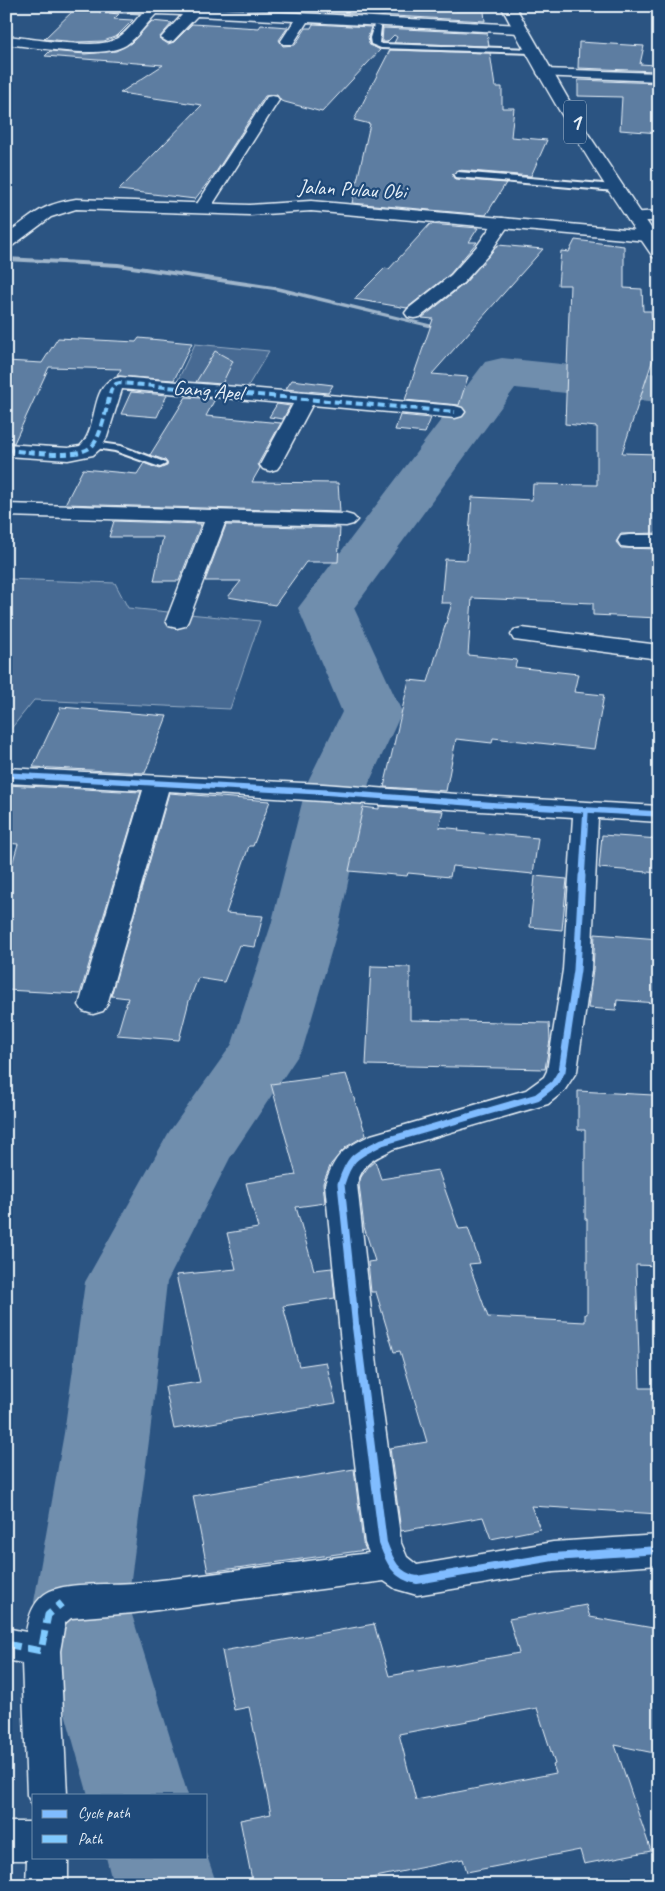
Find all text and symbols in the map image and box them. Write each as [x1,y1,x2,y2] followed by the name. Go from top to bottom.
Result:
[564,100,586,144] road number: 1
[296,173,410,205] street label: Jalan Pulau Obi
[172,374,248,406] street label: Gang Apel
[32,1794,208,1858] legend
[78,1804,130,1823] text: Cycle path
[78,1830,104,1849] text: Path

